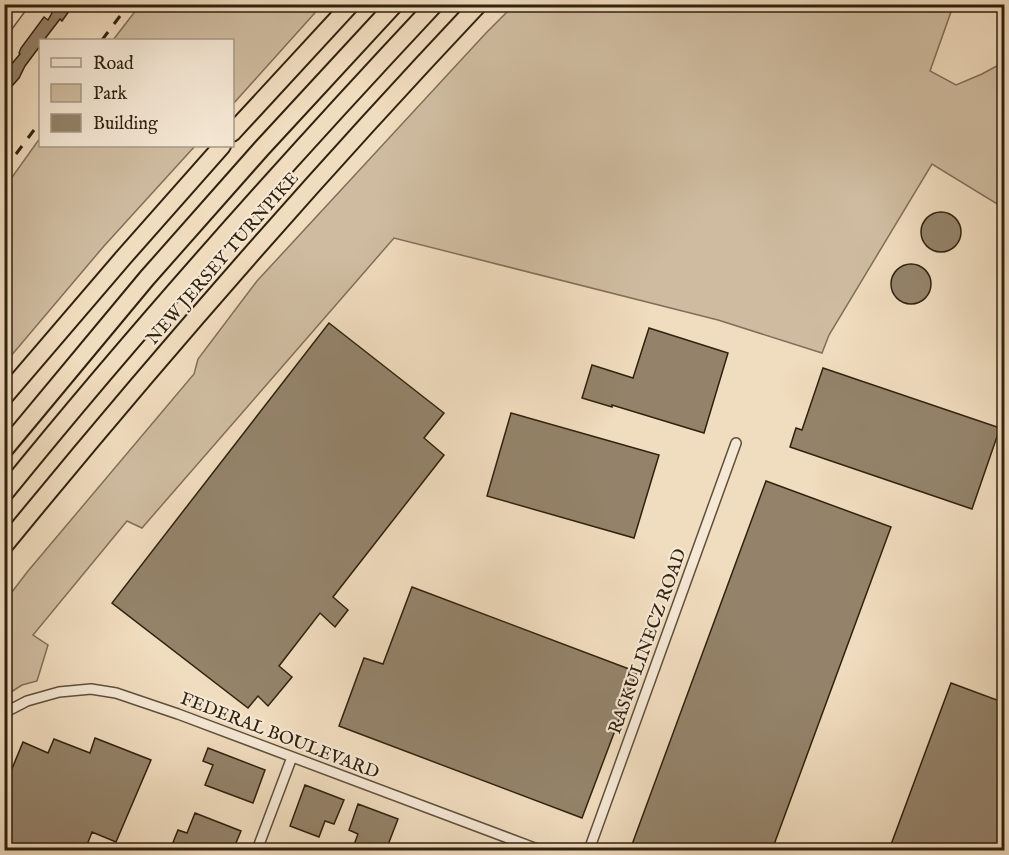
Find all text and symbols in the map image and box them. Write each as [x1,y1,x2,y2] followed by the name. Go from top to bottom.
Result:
[39,39,234,147] legend
[93,53,134,76] text: Road
[93,83,128,106] text: Park
[93,113,158,136] text: Building
[142,168,304,350] street label: NEW JERSEY TURNPIKE
[604,546,693,737] street label: RASKULINECZ ROAD
[177,688,382,785] street label: FEDERAL BOULEVARD

